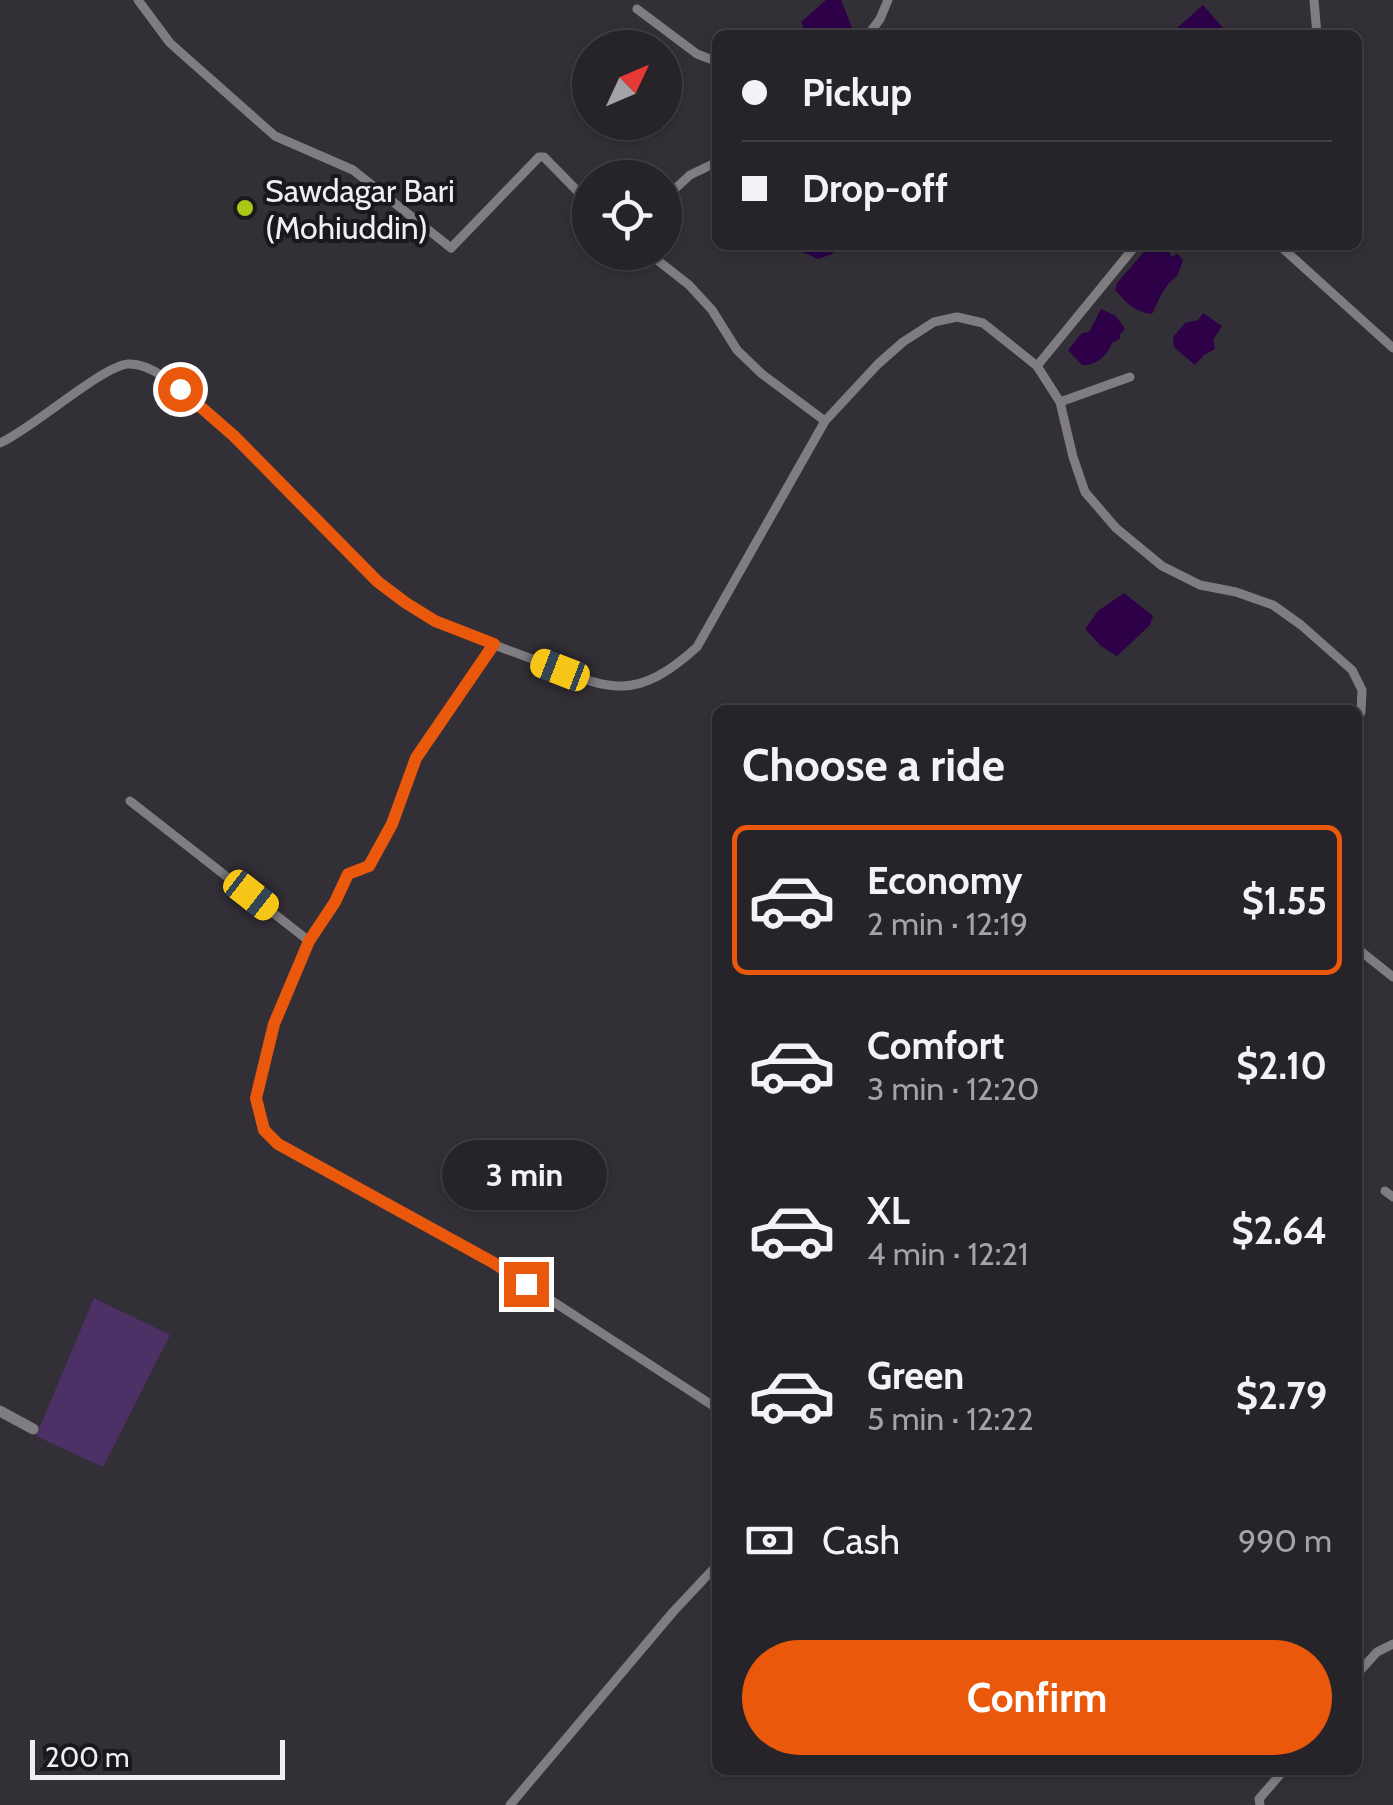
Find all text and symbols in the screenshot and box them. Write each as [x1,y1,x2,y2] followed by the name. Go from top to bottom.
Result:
[572,30,682,140] north arrow
[572,30,682,270] map controls
[802,69,912,116] text: Pickup
[572,160,682,270] button: locate
[802,165,948,212] text: Drop-off
[265,171,455,247] place label: Sawdagar Bari (Mohiuddin)
[234,197,256,219] marker: Sawdagar Bari (Mohiuddin)
[158,367,203,412] route start
[527,645,593,695] car
[742,738,1005,792] text: Choose a ride
[747,855,837,945] icon: car
[867,857,1022,904] text: Economy
[218,865,284,925] car
[1242,877,1327,924] text: $1.55
[867,904,1028,943] text: 2 min · 12:19
[747,1020,837,1110] icon: car
[867,1022,1004,1069] text: Comfort
[1236,1042,1327,1089] text: $2.10
[867,1069,1039,1108] text: 3 min · 12:20
[444,1139,608,1209] callout: 3 min
[486,1155,563,1194] text: 3 min
[747,1185,837,1275] icon: car
[867,1187,910,1234] text: XL
[1231,1207,1327,1254] text: $2.64
[867,1234,1029,1273] text: 4 min · 12:21
[504,1262,549,1307] route end
[747,1350,837,1440] icon: car
[867,1352,964,1399] text: Green
[1236,1372,1327,1419] text: $2.79
[867,1399,1034,1438] text: 5 min · 12:22
[742,1513,797,1568] icon: cash
[822,1517,900,1564] text: Cash
[1238,1521,1332,1560] text: 990 m
[742,1640,1332,1755] button: Confirm
[30,1735,285,1780] scale bar
[45,1740,130,1774] text: 200 m

